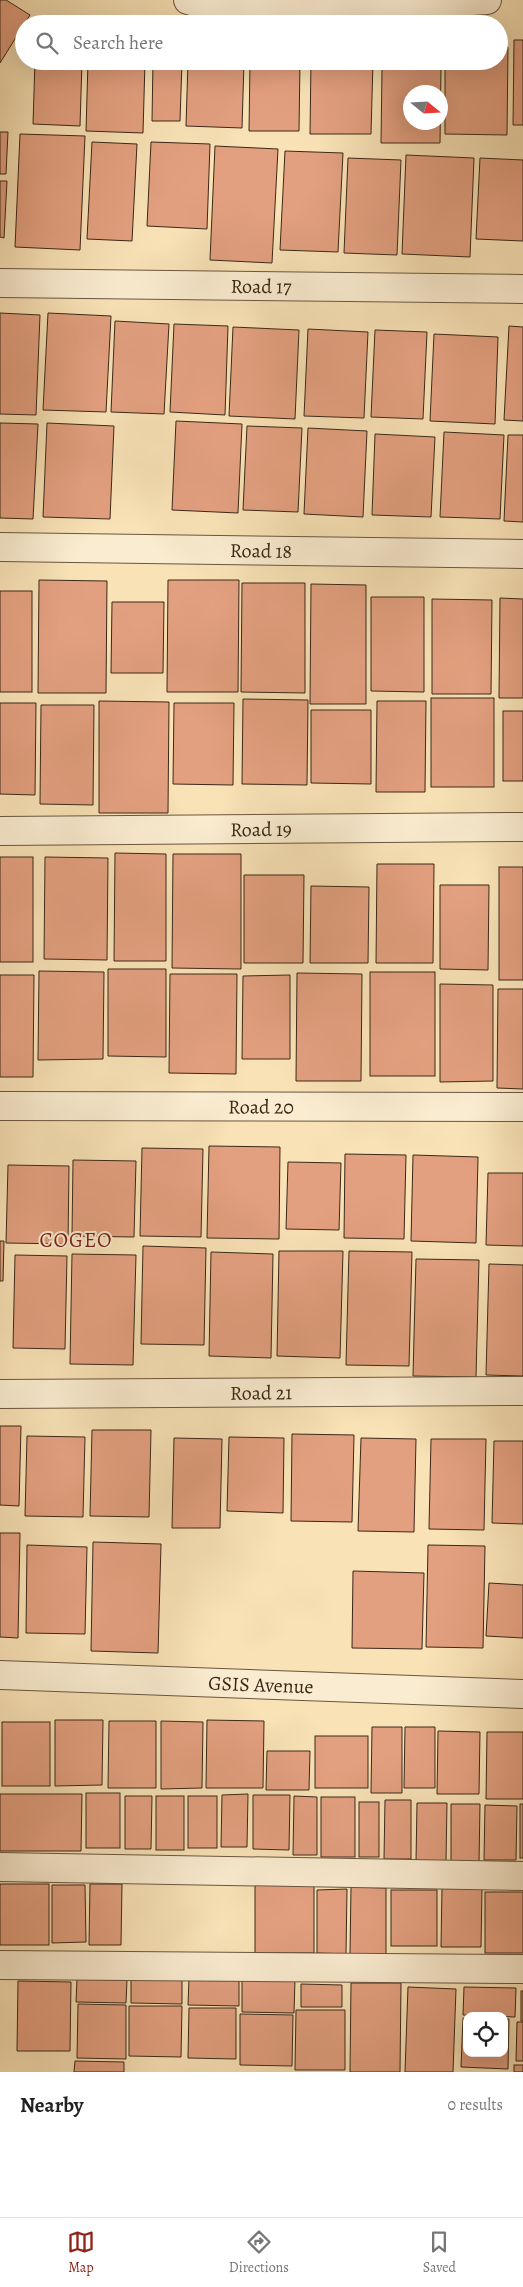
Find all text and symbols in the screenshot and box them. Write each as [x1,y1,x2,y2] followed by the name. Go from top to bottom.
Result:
[15,15,508,70] search box
[33,29,61,57] icon: search
[73,30,163,56] text: Search here
[403,85,448,130] north arrow
[230,272,292,300] street label: Road 17
[230,537,292,564] street label: Road 18
[230,815,292,843] street label: Road 19
[228,1093,294,1120] street label: Road 20
[40,1226,112,1254] district label: COGEO
[230,1379,292,1406] street label: Road 21
[208,1669,314,1700] street label: GSIS Avenue
[463,2012,508,2057] map controls
[463,2012,508,2057] button: locate
[20,2091,83,2119] text: Nearby
[447,2094,503,2116] text: 0 results
[67,2228,95,2277] tab: Map
[229,2228,289,2277] tab: Directions
[423,2228,456,2277] tab: Saved

